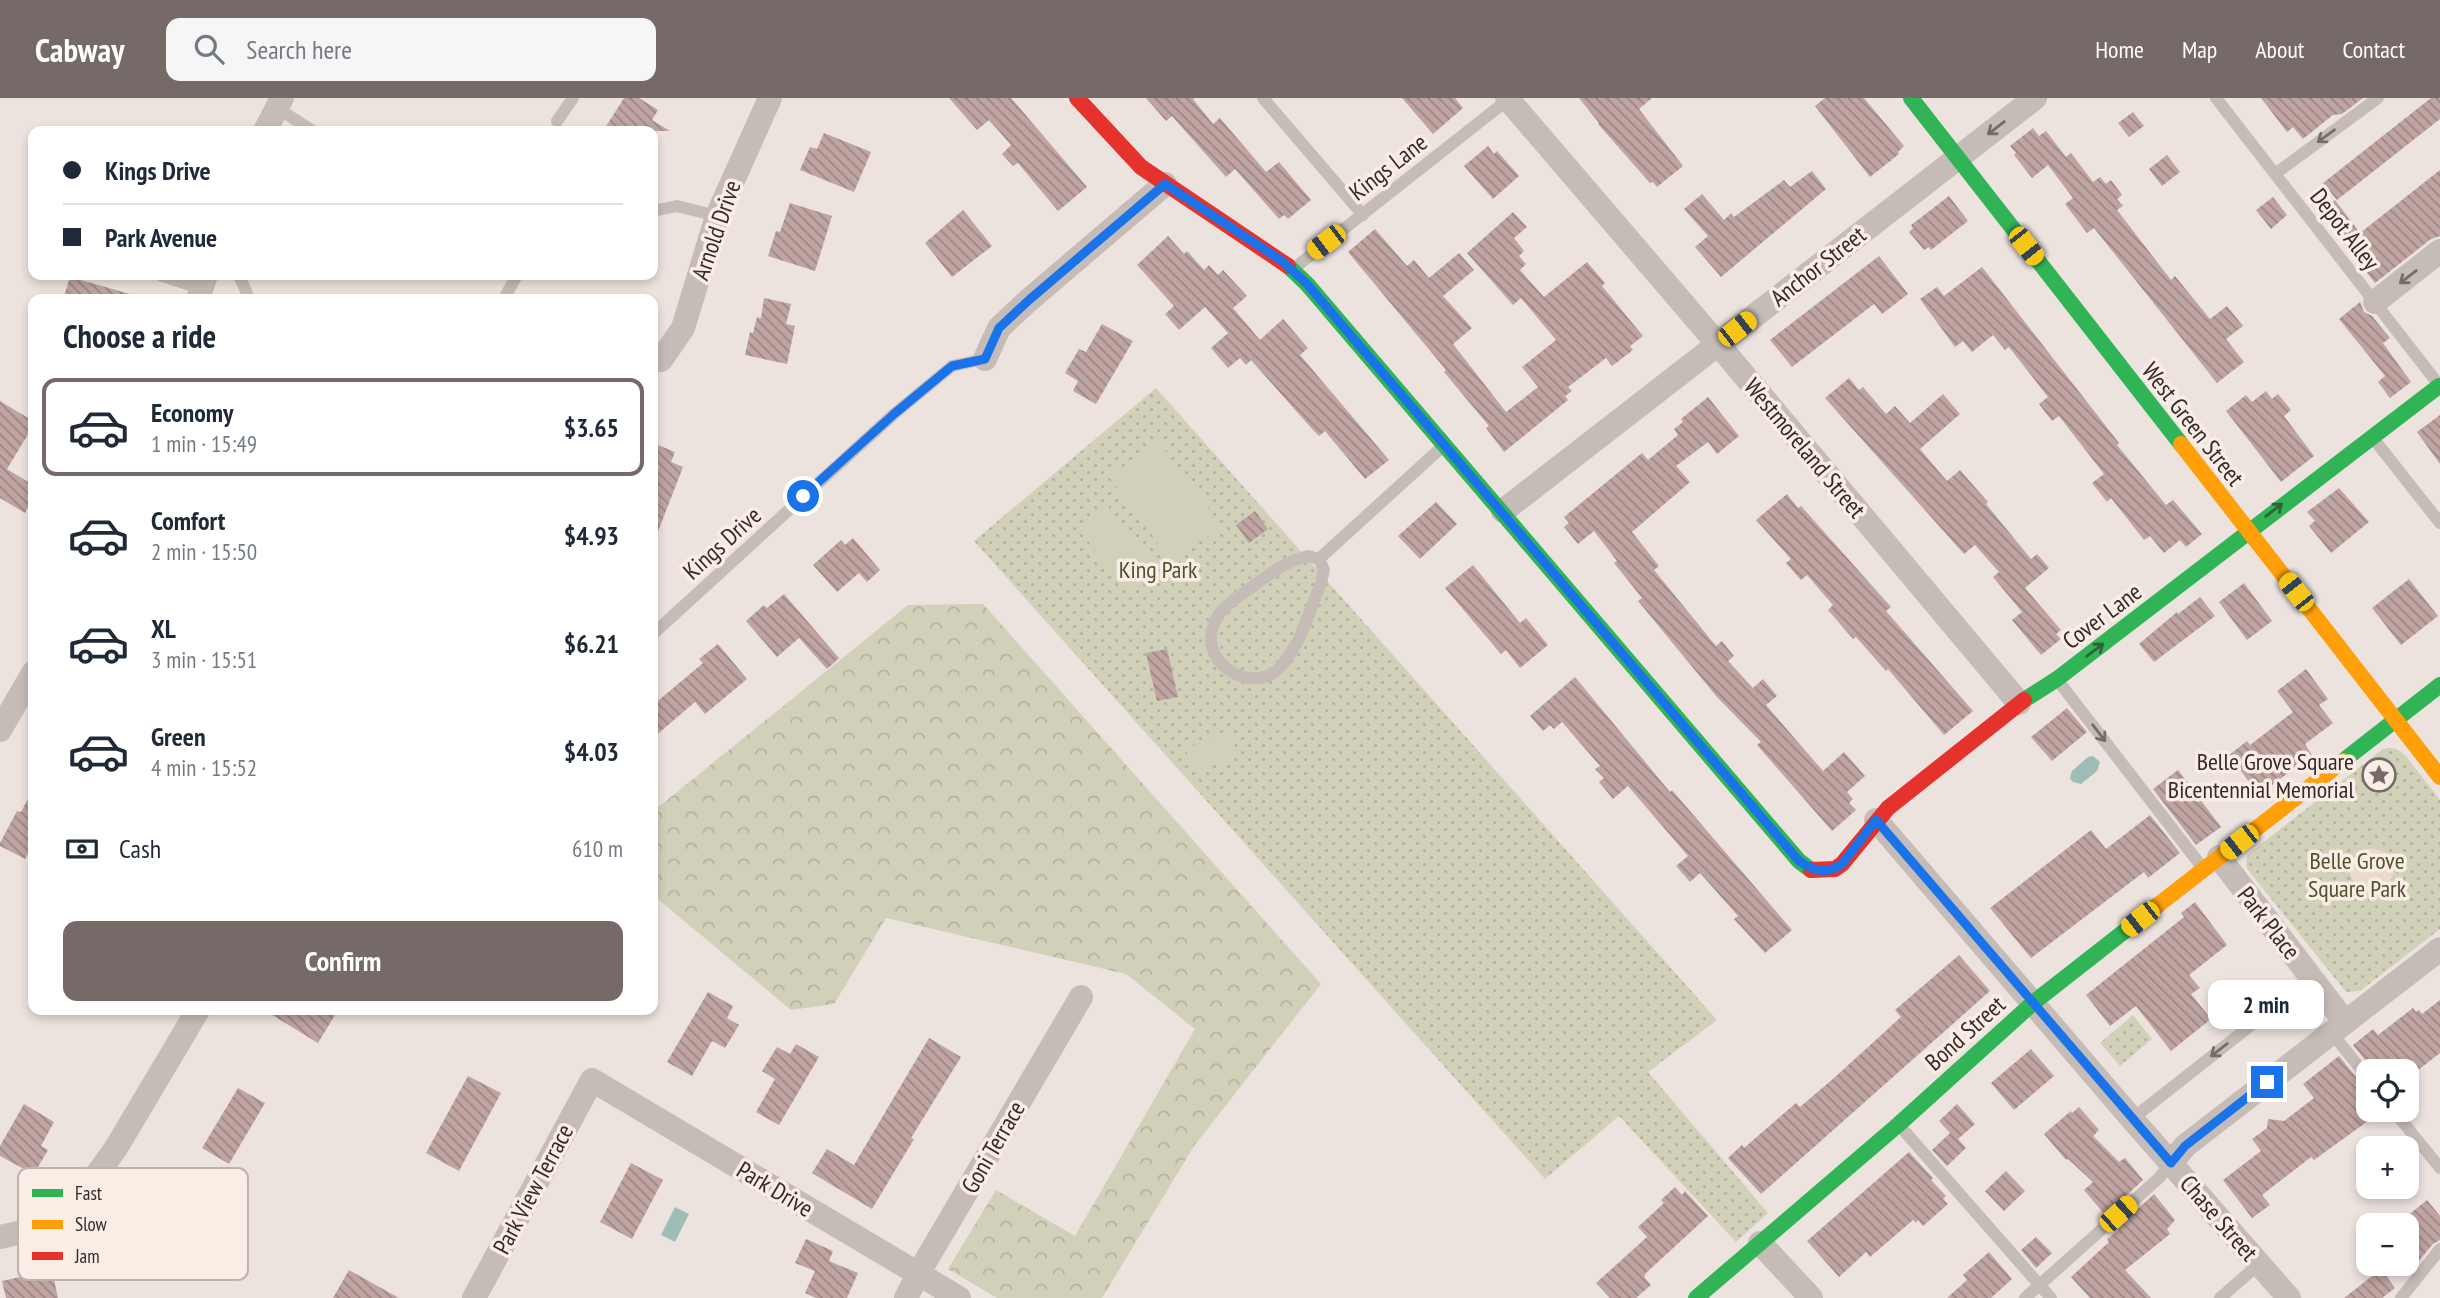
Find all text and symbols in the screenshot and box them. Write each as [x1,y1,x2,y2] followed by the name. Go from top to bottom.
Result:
[166,18,656,81] search box
[35,28,124,71] text: Cabway
[190,30,228,68] icon: search
[246,33,352,66] text: Search here
[2095,34,2144,65] text: Home
[2182,34,2217,65] text: Map
[2255,34,2304,65] text: About
[2342,34,2405,65] text: Contact
[1987,121,2006,136] one-way arrow
[1343,127,1433,207] street label: Kings Lane
[2317,129,2336,143] one-way arrow
[105,154,211,187] text: Kings Drive
[684,176,748,284] street label: Arnold Drive
[2303,182,2387,276] street label: Depot Alley
[1764,219,1872,313] street label: Anchor Street
[105,221,217,254] text: Park Avenue
[1303,221,1350,263] car
[2005,223,2048,269] car
[2399,269,2417,284] one-way arrow
[1714,308,1761,350] car
[63,315,216,357] text: Choose a ride
[2135,356,2251,492] street label: West Green Street
[1737,372,1873,525] street label: Westmoreland Street
[67,396,130,459] icon: car
[151,396,233,429] text: Economy
[564,411,619,444] text: $3.65
[151,429,257,458] text: 1 min · 15:49
[787,480,819,512] route start
[676,500,768,586] street label: Kings Drive
[2265,503,2283,518] one-way arrow
[67,504,130,567] icon: car
[151,504,225,537] text: Comfort
[564,519,619,552] text: $4.93
[151,537,257,566] text: 2 min · 15:50
[1119,554,1198,585] park label: King Park
[2275,569,2318,615] car
[2056,576,2148,656] street label: Cover Lane
[67,612,130,675] icon: car
[151,612,176,645] text: XL
[564,627,619,660] text: $6.21
[2085,642,2104,657] one-way arrow
[151,645,257,674] text: 3 min · 15:51
[67,720,130,783] icon: car
[151,720,206,753] text: Green
[2091,723,2106,741] one-way arrow
[564,735,619,768] text: $4.03
[2168,746,2354,805] place label: Belle Grove Square Bicentennial Memorial
[151,753,257,782] text: 4 min · 15:52
[2360,756,2398,794] place icon: Belle Grove Square Bicentennial Memorial
[2216,821,2263,863] car
[63,830,101,868] icon: cash
[119,832,161,865] text: Cash
[572,834,623,863] text: 610 m
[2308,845,2407,904] park label: Belle Grove Square Park
[2231,880,2307,966] street label: Park Place
[2117,898,2164,940] car
[63,921,623,1001] button: Confirm
[2209,981,2325,1030] callout: 2 min
[1918,989,2012,1077] street label: Bond Street
[2243,990,2289,1019] text: 2 min
[2210,1043,2228,1058] one-way arrow
[2356,1059,2419,1276] map controls
[2356,1059,2419,1122] button: locate
[2251,1066,2283,1098] route end
[954,1095,1032,1199] street label: Goni Terrace
[486,1119,580,1259] street label: Park View Terrace
[2356,1136,2419,1199] button: +
[731,1154,819,1224] street label: Park Drive
[18,1168,248,1280] legend
[2173,1169,2265,1268] street label: Chase Street
[75,1181,103,1205] text: Fast
[2096,1192,2141,1236] car
[75,1212,108,1236] text: Slow
[2356,1213,2419,1276] button: −
[74,1244,100,1268] text: Jam

